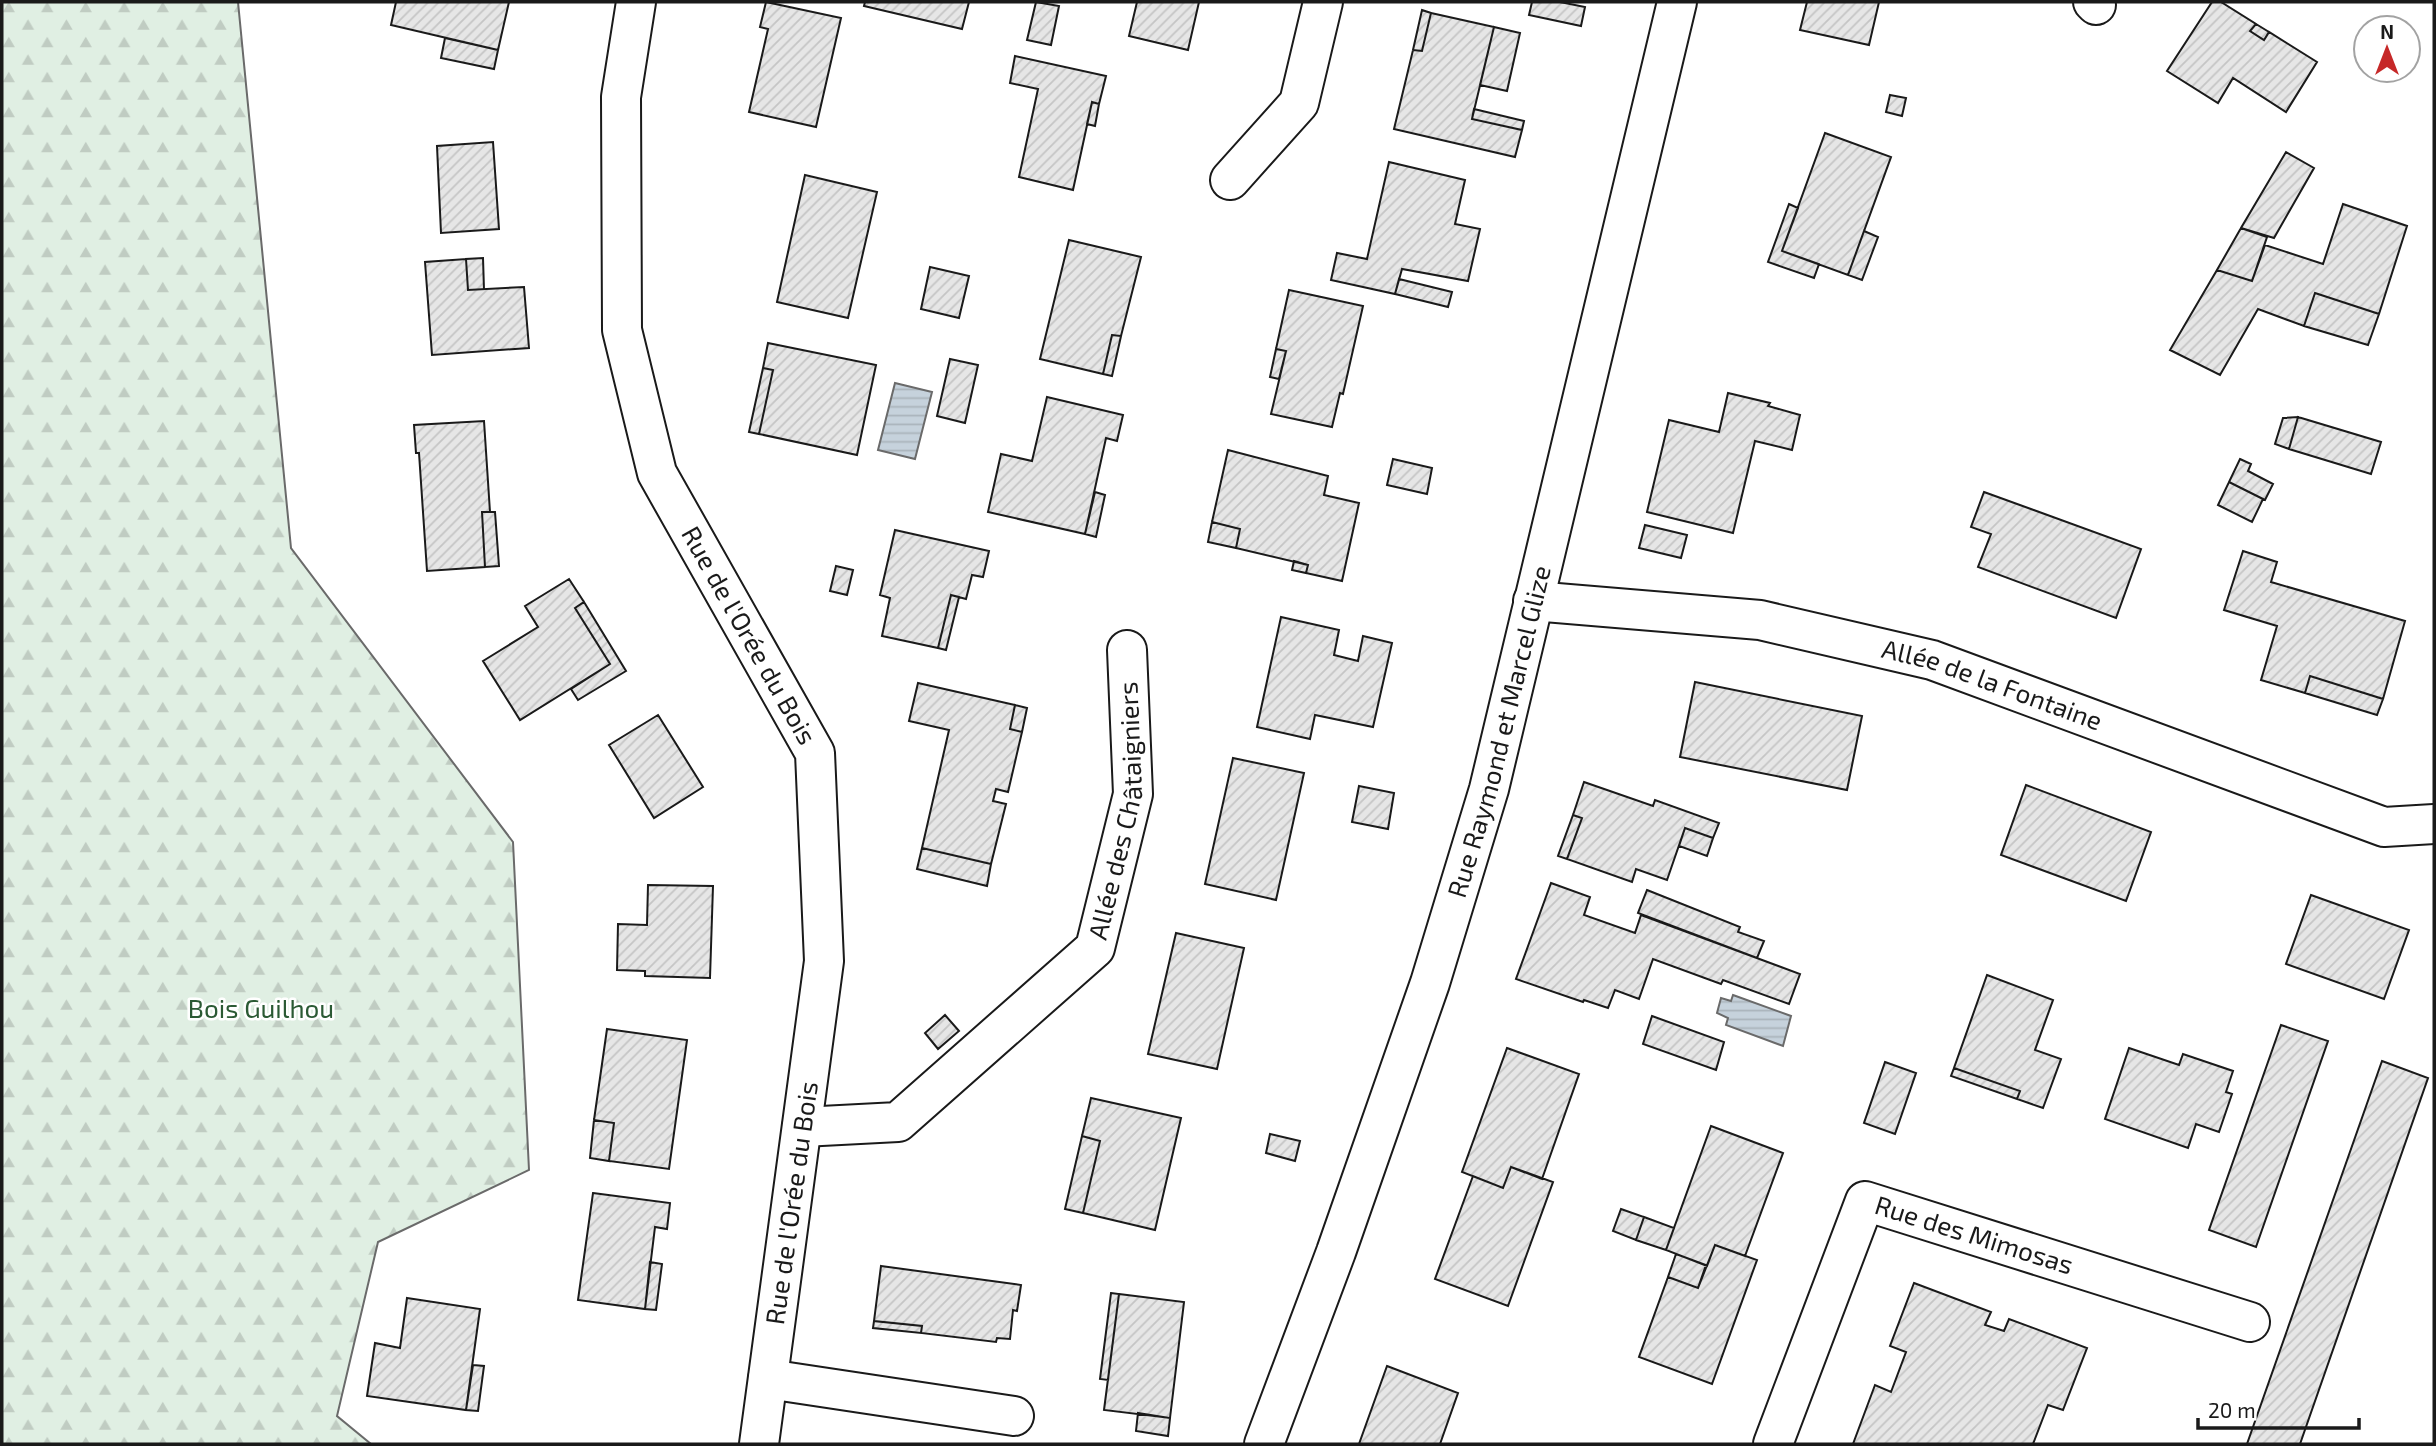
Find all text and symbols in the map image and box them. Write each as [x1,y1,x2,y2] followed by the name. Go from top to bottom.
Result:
[2352,14,2422,84] north arrow
[2380,20,2394,43] text: N
[676,520,824,749] street label: Rue de l'Orée du Bois
[1440,562,1556,901] street label: Rue Raymond et Marcel Glize
[1879,632,2107,736] street label: Allée de la Fontaine
[1081,681,1147,943] street label: Allée des Châtaigniers
[188,992,334,1023] park label: Bois Guilhou
[758,1079,823,1326] street label: Rue de l'Orée du Bois
[1871,1188,2077,1279] street label: Rue des Mimosas
[2198,1386,2359,1430] scale bar
[2208,1397,2256,1422] text: 20 m

